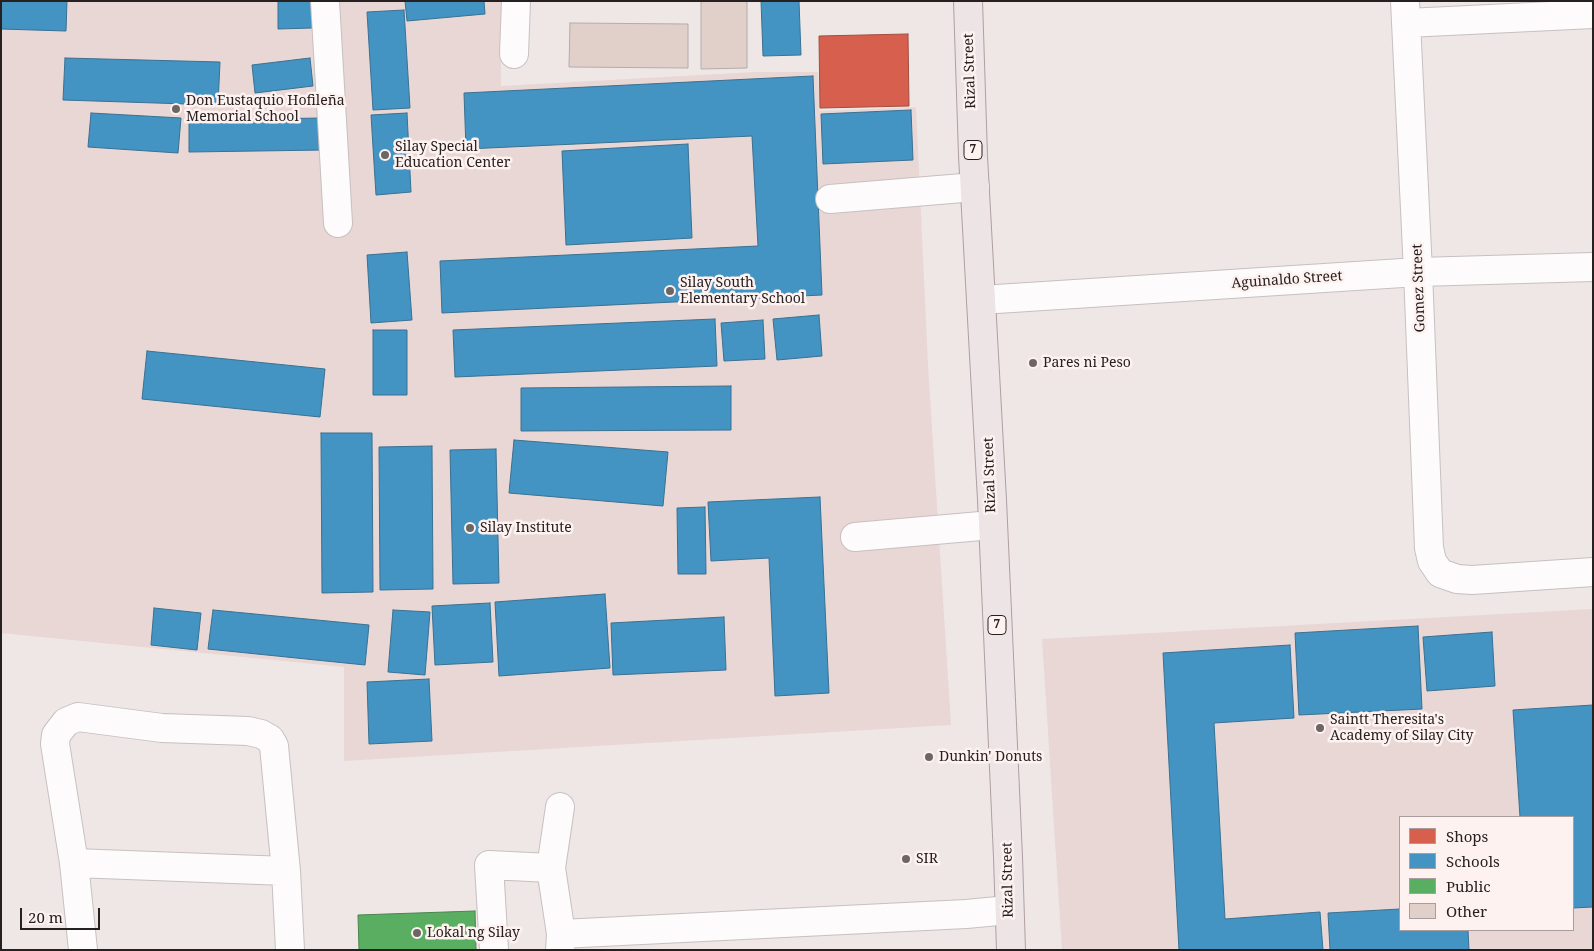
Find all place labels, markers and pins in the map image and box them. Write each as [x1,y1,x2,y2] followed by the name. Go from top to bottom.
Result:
[186,93,345,125] place label: Don Eustaquio Hofileña Memorial School
[170,103,182,115] marker: Don Eustaquio Hofileña Memorial School
[395,139,510,172] place label: Silay Special Education Center
[379,149,391,161] marker: Silay Special Education Center
[680,275,805,308] place label: Silay South Elementary School
[664,285,676,297] marker: Silay South Elementary School
[1043,355,1131,371] place label: Pares ni Peso
[1027,357,1039,369] marker: Pares ni Peso
[480,520,572,536] place label: Silay Institute
[464,522,476,534] marker: Silay Institute
[1330,712,1473,744] place label: Saintt Theresita's Academy of Silay City
[1314,722,1326,734] marker: Saintt Theresita's Academy of Silay City
[939,749,1042,765] place label: Dunkin' Donuts
[923,751,935,763] marker: Dunkin' Donuts
[916,851,938,867] place label: SIR
[900,853,912,865] marker: SIR
[427,925,520,941] place label: Lokal ng Silay
[411,927,423,939] marker: Lokal ng Silay

